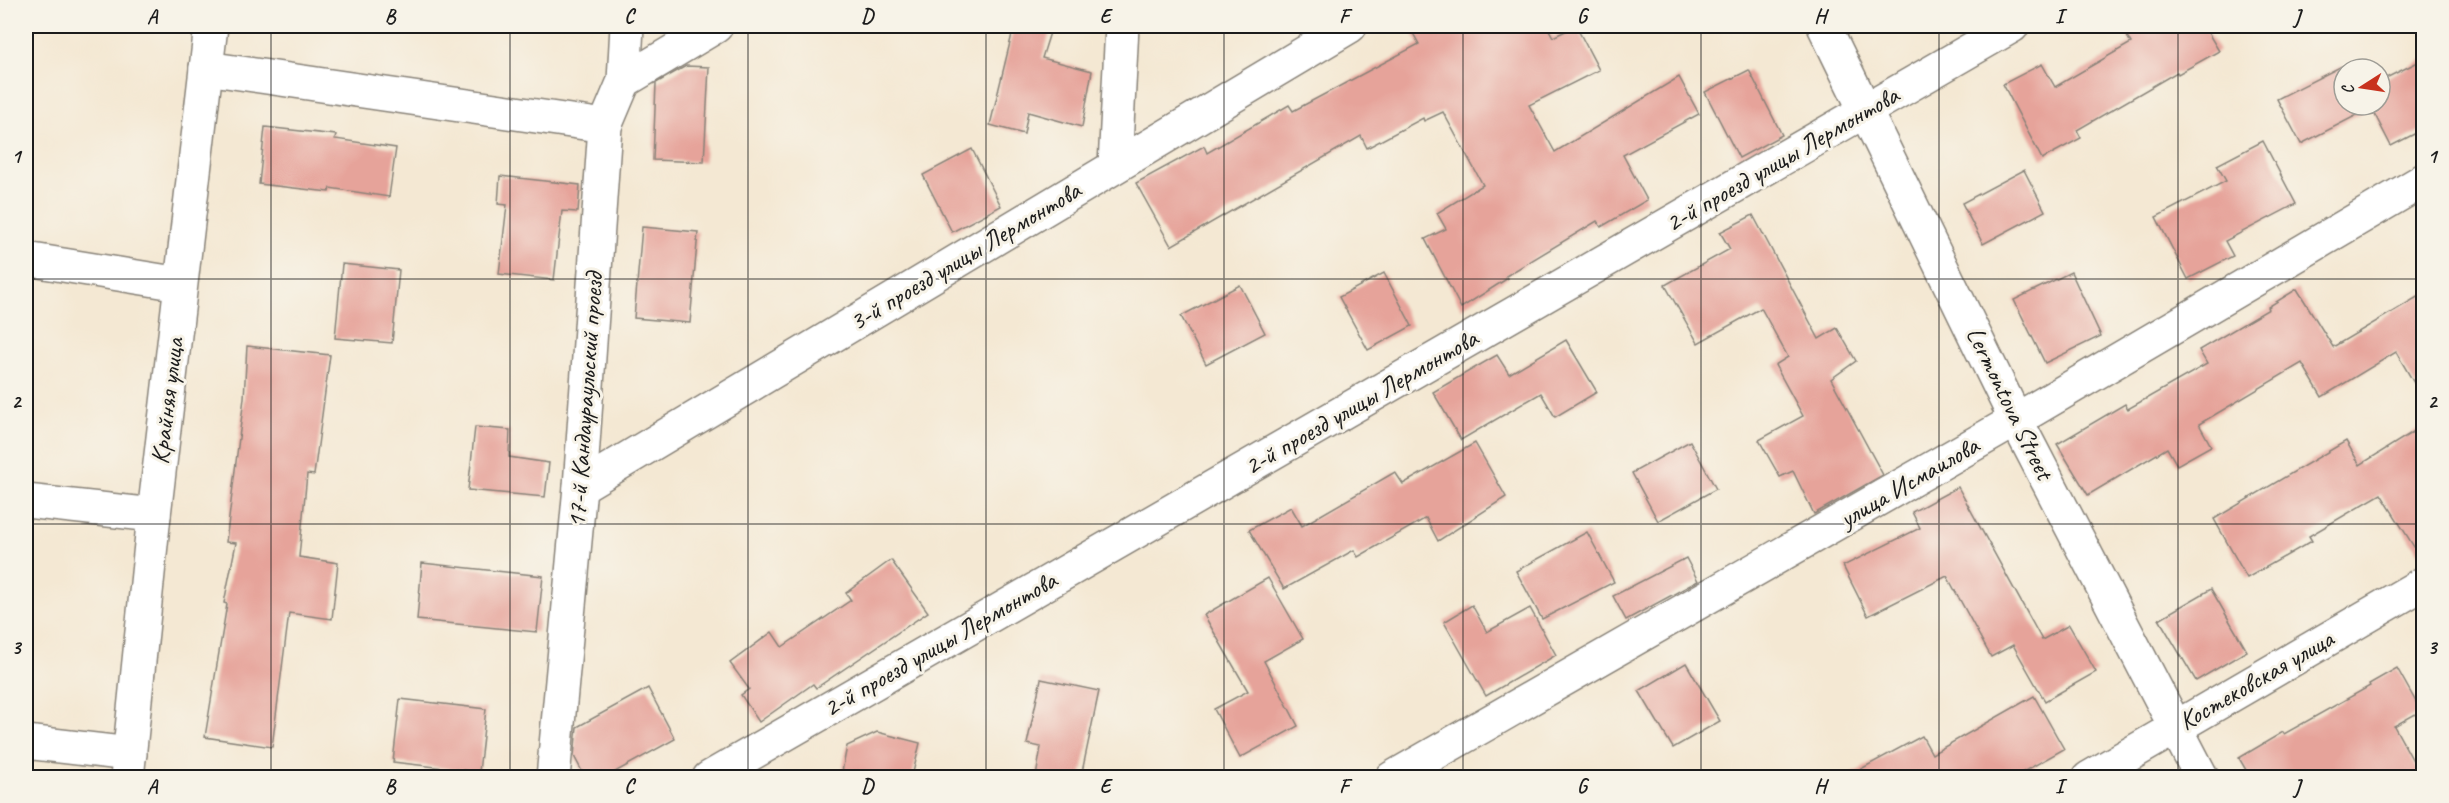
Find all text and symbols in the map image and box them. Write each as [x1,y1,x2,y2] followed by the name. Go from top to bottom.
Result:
[147,4,159,29] text: A
[385,4,397,29] text: B
[624,4,636,29] text: C
[861,4,875,29] text: D
[1100,4,1114,29] text: E
[1339,4,1353,29] text: F
[1577,4,1590,29] text: G
[1814,4,1829,29] text: H
[2055,4,2068,29] text: I
[2292,4,2304,29] text: J
[2332,57,2392,117] north arrow
[1659,78,1906,239] street label: 2-й проезд улицы Лермонтова
[2337,82,2359,96] text: С
[12,144,23,169] text: 1
[2428,144,2439,169] text: 1
[843,173,1088,338] street label: 3-й проезд улицы Лермонтова
[560,268,611,529] street label: 17-й Кандаураульский проезд
[1238,321,1485,482] street label: 2-й проезд улицы Лермонтова
[1959,321,2062,487] street label: Lermontova Street
[143,334,191,466] street label: Крайняя улица
[12,389,23,414] text: 2
[2428,389,2439,414] text: 2
[1832,428,1986,536] street label: улица Исмаилова
[817,563,1064,724] street label: 2-й проезд улицы Лермонтова
[2173,622,2341,738] street label: Костековская улица
[12,635,23,660] text: 3
[2428,635,2439,660] text: 3
[147,774,159,799] text: A
[385,774,397,799] text: B
[624,774,636,799] text: C
[861,774,875,799] text: D
[1100,774,1114,799] text: E
[1339,774,1353,799] text: F
[1577,774,1590,799] text: G
[1814,774,1829,799] text: H
[2055,774,2068,799] text: I
[2292,774,2304,799] text: J

